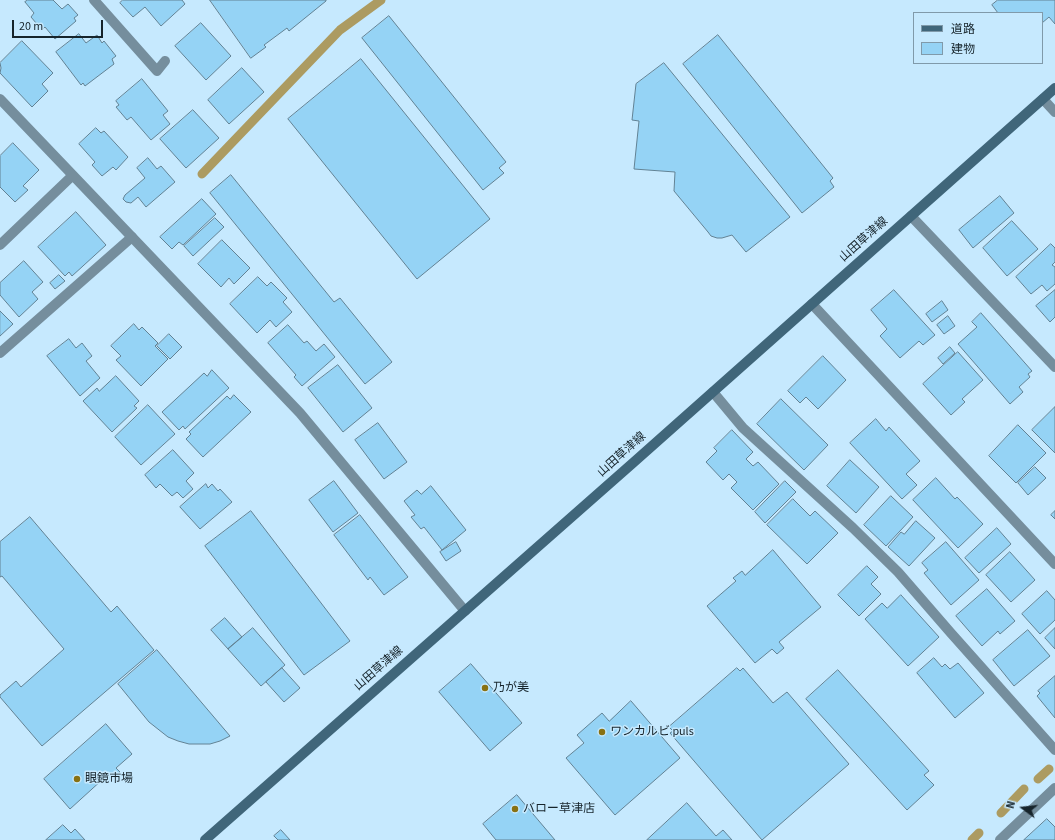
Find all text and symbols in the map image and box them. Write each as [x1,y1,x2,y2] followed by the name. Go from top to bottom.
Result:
[14,12,105,38] scale bar
[913,12,1043,64] legend
[19,18,43,35] text: 20 m
[951,21,975,38] text: 道路
[951,41,975,58] text: 建物
[837,215,891,265] street label: 山田草津線
[595,430,649,480] street label: 山田草津線
[352,644,406,694] street label: 山田草津線
[493,681,529,695] place label: 乃が美
[480,683,490,693] marker: 乃が美
[610,725,694,739] place label: ワンカルビ puls
[597,727,607,737] marker: ワンカルビ puls
[85,772,133,786] place label: 眼鏡市場
[72,774,82,784] marker: 眼鏡市場
[1003,788,1043,828] north arrow
[1003,799,1019,810] text: N
[523,802,595,816] place label: バロー草津店
[510,804,520,814] marker: バロー草津店

